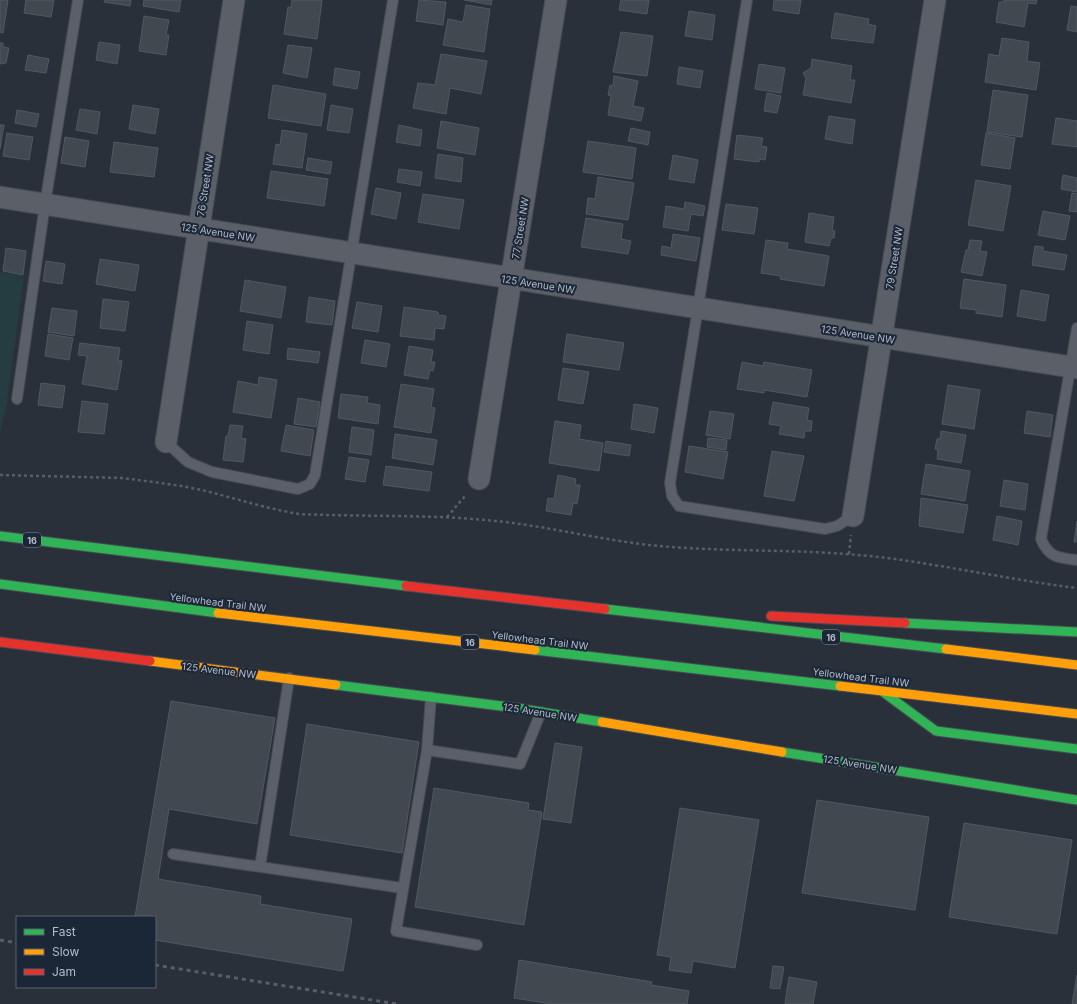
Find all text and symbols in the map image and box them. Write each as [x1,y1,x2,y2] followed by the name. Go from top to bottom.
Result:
[194,153,216,217] street label: 76 Street NW
[509,196,531,260] street label: 77 Street NW
[180,220,256,244] street label: 125 Avenue NW
[883,226,905,290] street label: 79 Street NW
[500,272,576,296] street label: 125 Avenue NW
[820,322,896,346] street label: 125 Avenue NW
[23,533,41,547] road number: 16
[169,590,267,614] street label: Yellowhead Trail NW
[491,628,589,652] street label: Yellowhead Trail NW
[822,630,840,644] road number: 16
[461,635,479,649] road number: 16
[181,660,257,681] street label: 125 Avenue NW
[812,665,910,689] street label: Yellowhead Trail NW
[502,700,578,724] street label: 125 Avenue NW
[822,752,898,776] street label: 125 Avenue NW
[16,916,156,988] legend
[52,924,76,939] text: Fast
[52,944,80,959] text: Slow
[52,964,76,979] text: Jam

